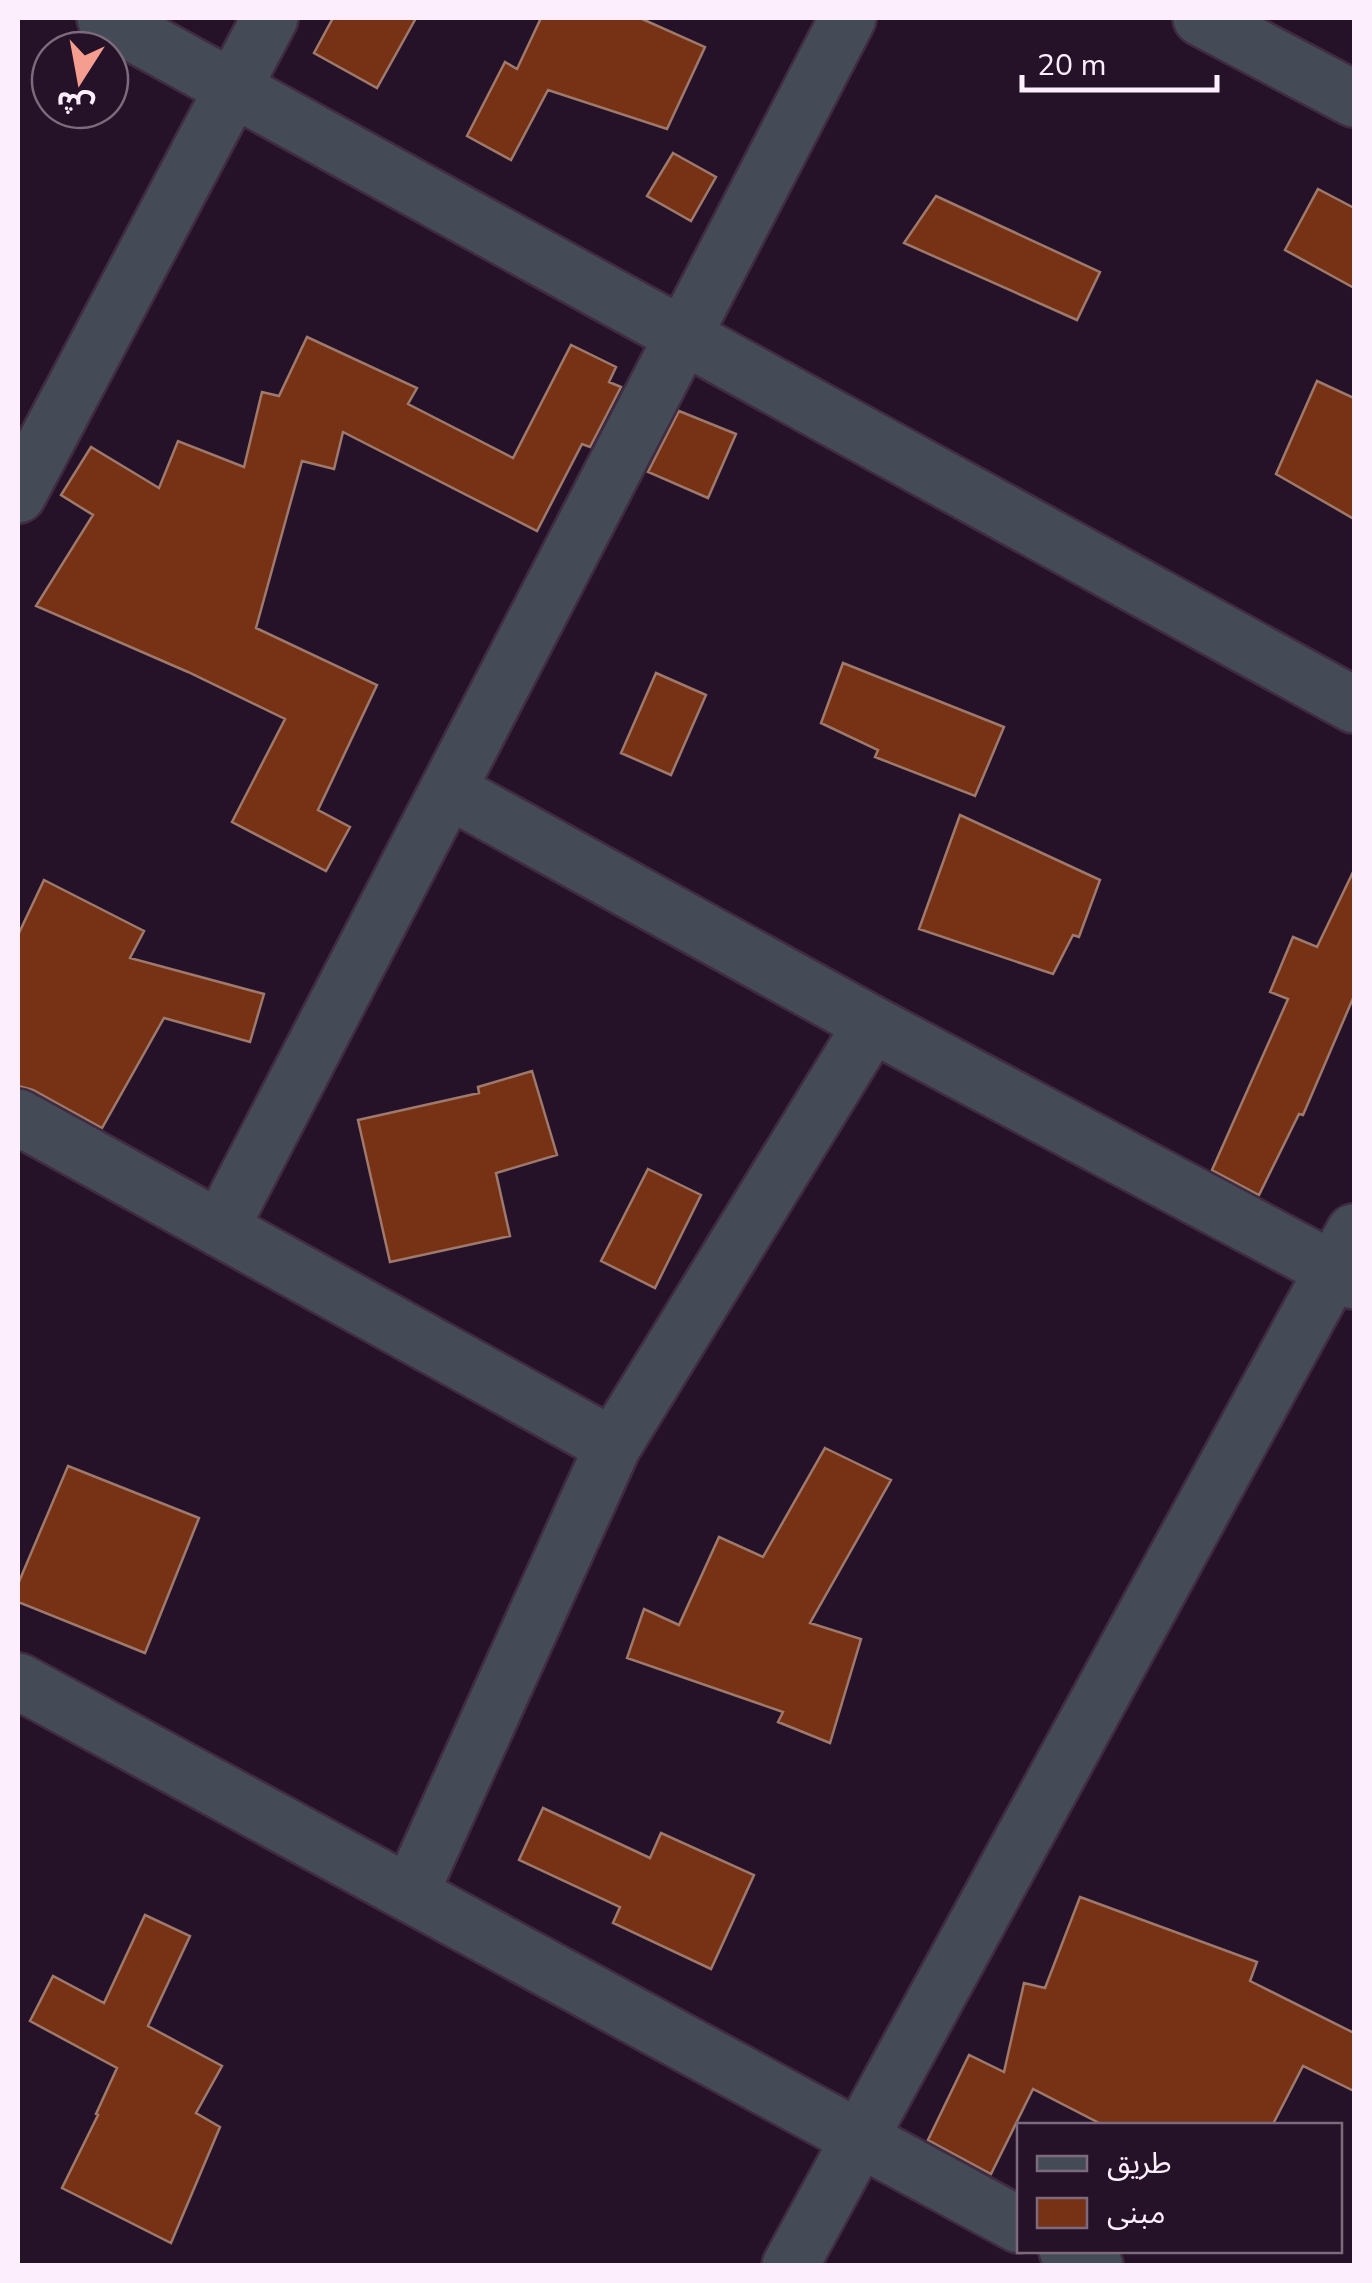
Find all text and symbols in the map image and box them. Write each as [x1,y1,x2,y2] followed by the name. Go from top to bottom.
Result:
[30,30,130,130] north arrow
[1022,30,1217,92] scale bar
[1037,45,1106,86] text: 20 m
[53,81,98,126] text: ش
[1017,2123,1342,2253] legend
[1107,2143,1172,2184] text: طريق
[1107,2193,1165,2234] text: مبنى

